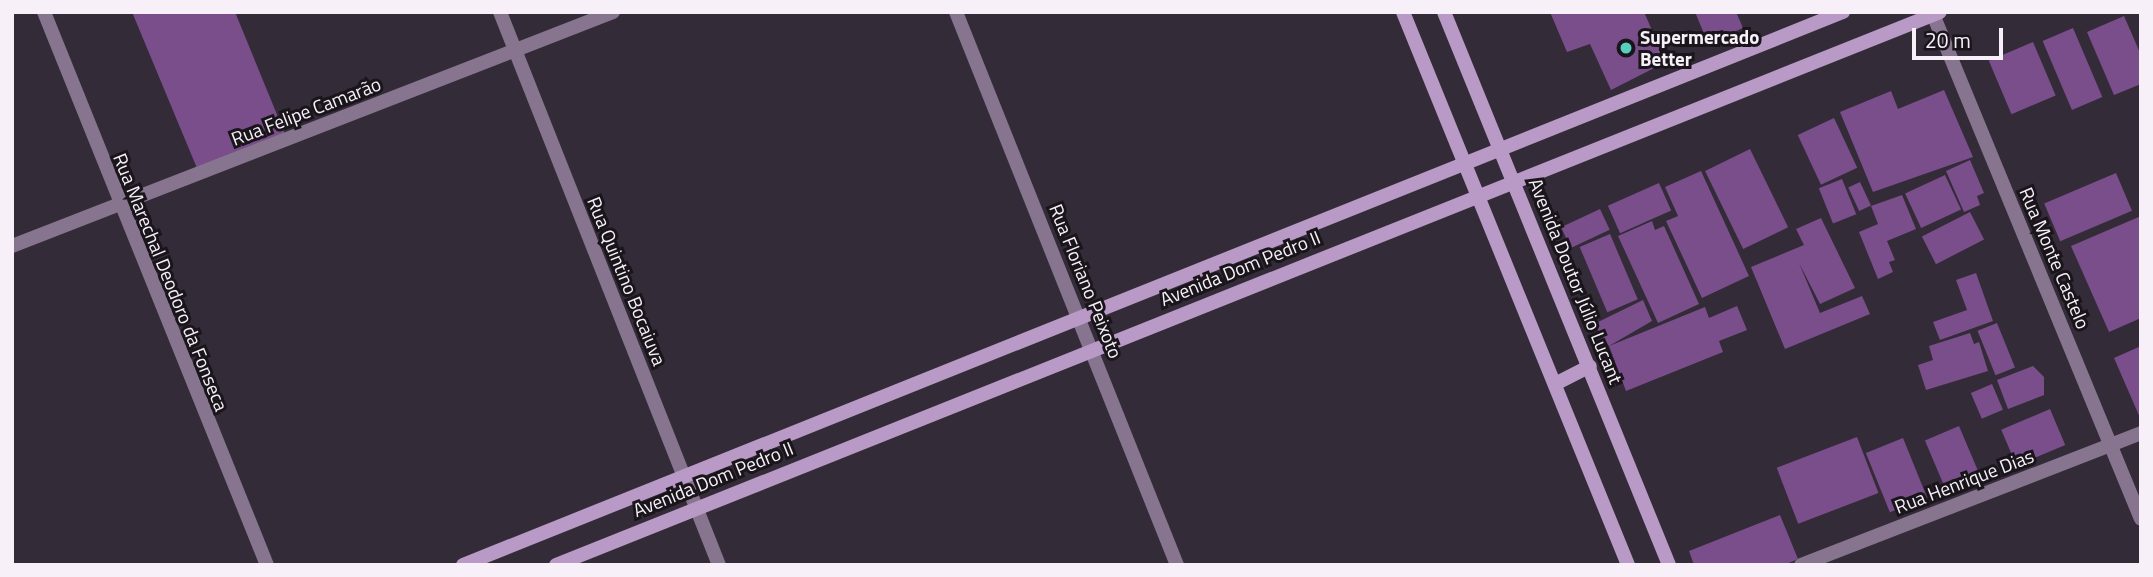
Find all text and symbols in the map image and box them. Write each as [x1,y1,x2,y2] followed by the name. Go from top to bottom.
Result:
[1915,14,2006,58] scale bar
[1925,24,1971,56] text: 20 m
[1640,26,1759,70] place label: Supermercado Better
[1618,40,1634,56] marker: Supermercado Better
[228,72,384,150] street label: Rua Felipe Camarão
[109,150,233,414] street label: Rua Marechal Deodoro da Fonseca
[1524,175,1628,387] street label: Avenida Doutor Júlio Lucant
[2015,184,2095,332] street label: Rua Monte Castelo
[583,193,671,369] street label: Rua Quintino Bocaiuva
[1045,200,1127,362] street label: Rua Floriano Peixoto
[1157,225,1323,311] street label: Avenida Dom Pedro II
[630,436,796,522] street label: Avenida Dom Pedro II
[1891,444,2037,518] street label: Rua Henrique Dias

